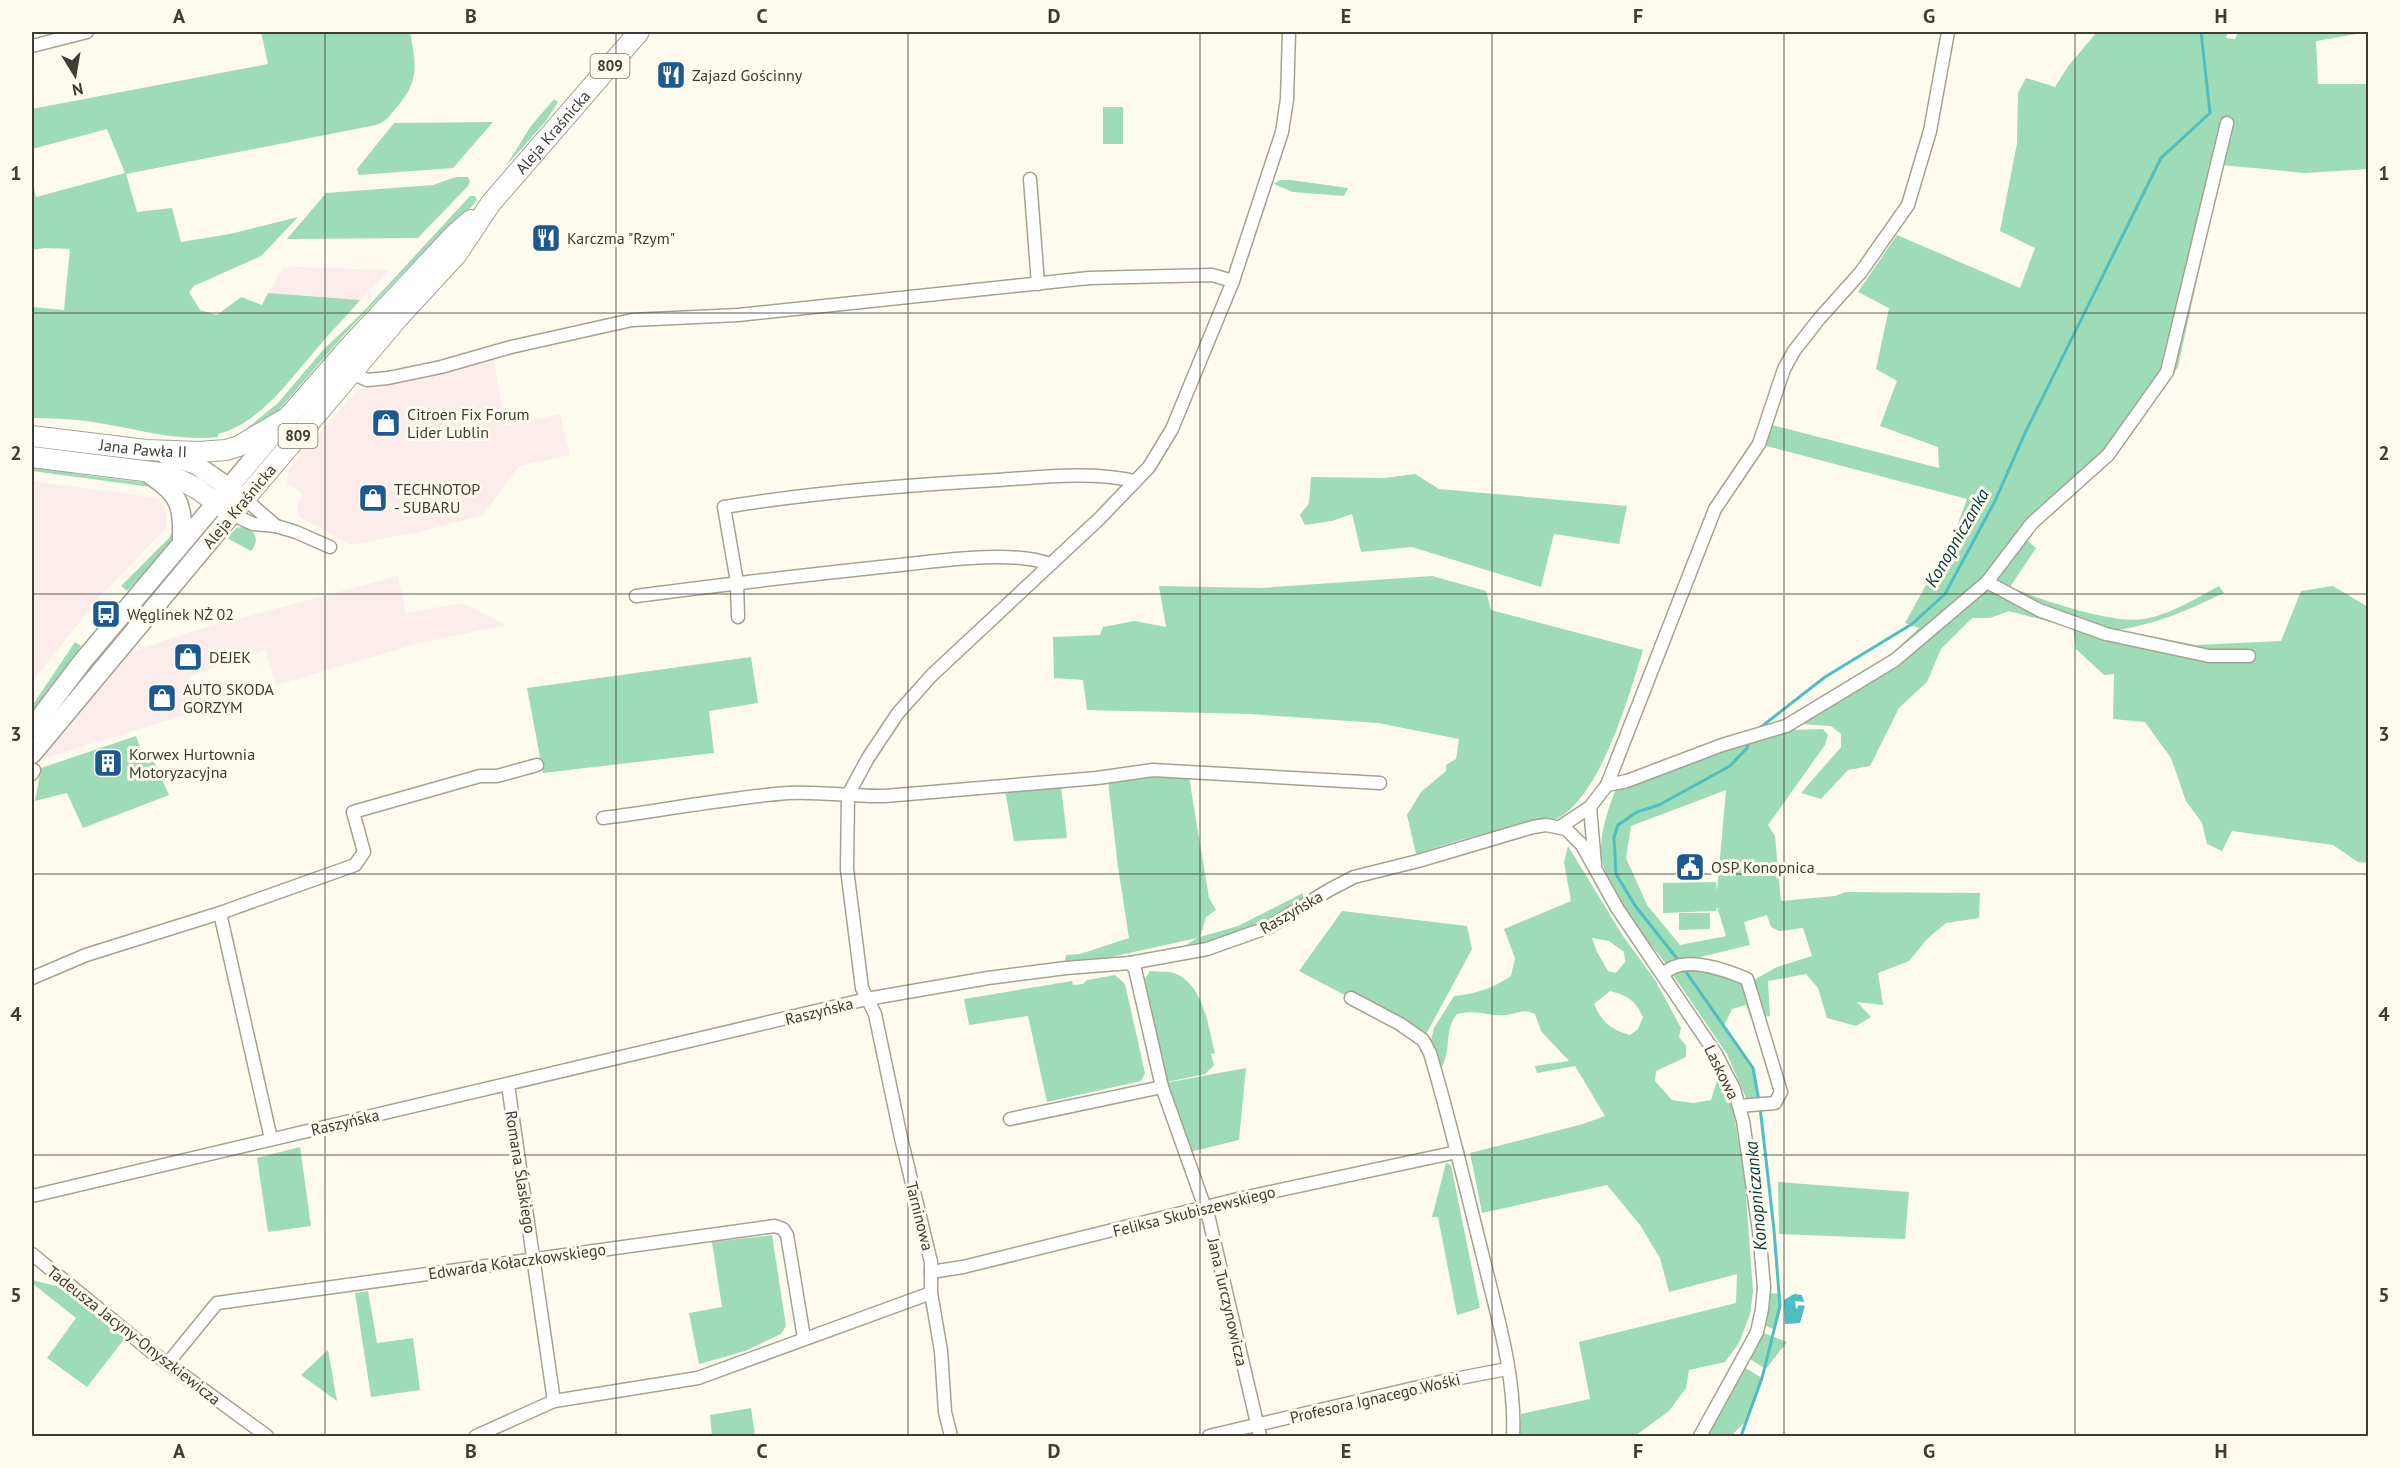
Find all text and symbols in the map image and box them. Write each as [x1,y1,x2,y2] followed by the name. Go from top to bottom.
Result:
[173,3,186,29] text: A
[465,3,477,29] text: B
[756,3,768,29] text: C
[1048,3,1061,29] text: D
[1341,3,1351,29] text: E
[1633,3,1643,29] text: F
[1923,3,1935,29] text: G
[2214,3,2228,29] text: H
[45,45,105,105] north arrow
[590,54,630,78] road number: 809
[655,59,687,91] restaurant icon: Zajazd Gościnny
[692,65,803,85] place label: Zajazd Gościnny
[71,79,85,101] text: N
[511,86,594,178] street label: Aleja Kraśnicka
[10,160,22,186] text: 1
[2378,160,2390,186] text: 1
[530,222,562,254] restaurant icon: Karczma "Rzym"
[567,228,675,248] place label: Karczma "Rzym"
[407,404,530,442] place label: Citroen Fix Forum Lider Lublin
[370,407,402,439] shop icon: Citroen Fix Forum Lider Lublin
[278,424,318,448] road number: 809
[97,434,187,462] street label: Jana Pawła II
[10,440,22,466] text: 2
[2378,440,2390,466] text: 2
[198,460,280,552] street label: Aleja Kraśnicka
[394,479,480,517] place label: TECHNOTOP - SUBARU
[357,482,389,514] shop icon: TECHNOTOP - SUBARU
[1919,484,1994,591] water label: Konopniczanka
[90,598,122,630] bus stop icon: Węglinek NŻ 02
[127,604,234,624] place label: Węglinek NŻ 02
[172,641,204,673] shop icon: DEJEK
[209,647,251,667] place label: DEJEK
[183,679,275,717] place label: AUTO SKODA GORZYM
[146,682,178,714] shop icon: AUTO SKODA GORZYM
[10,721,22,747] text: 3
[2378,721,2390,747] text: 3
[129,744,255,782] place label: Korwex Hurtownia Motoryzacyjna
[92,747,124,779] building icon: Korwex Hurtownia Motoryzacyjna
[1674,851,1706,883] public building icon: OSP Konopnica
[1711,857,1815,877] place label: OSP Konopnica
[1256,886,1326,938] street label: Raszyńska
[783,993,855,1029] street label: Raszyńska
[10,1001,22,1027] text: 4
[2378,1001,2390,1027] text: 4
[1700,1041,1744,1103] street label: Laskowa
[309,1104,381,1140] street label: Raszyńska
[501,1109,541,1235] street label: Romana Ślaskiego
[1739,1140,1772,1252] water label: Konopniczanka
[902,1179,938,1253] street label: Tarninowa
[1111,1181,1277,1241] street label: Feliksa Skubiszewskiego
[1203,1235,1252,1368] street label: Jana Turczynowicza
[427,1239,607,1283] street label: Edwarda Kołaczkowskiego
[43,1261,225,1409] street label: Tadeusza Jacyny-Onyszkiewicza
[10,1282,22,1308] text: 5
[2378,1282,2390,1308] text: 5
[1288,1369,1462,1427] street label: Profesora Ignacego Wośki
[173,1438,186,1464] text: A
[465,1438,477,1464] text: B
[756,1438,768,1464] text: C
[1048,1438,1061,1464] text: D
[1341,1438,1351,1464] text: E
[1633,1438,1643,1464] text: F
[1923,1438,1935,1464] text: G
[2214,1438,2228,1464] text: H

